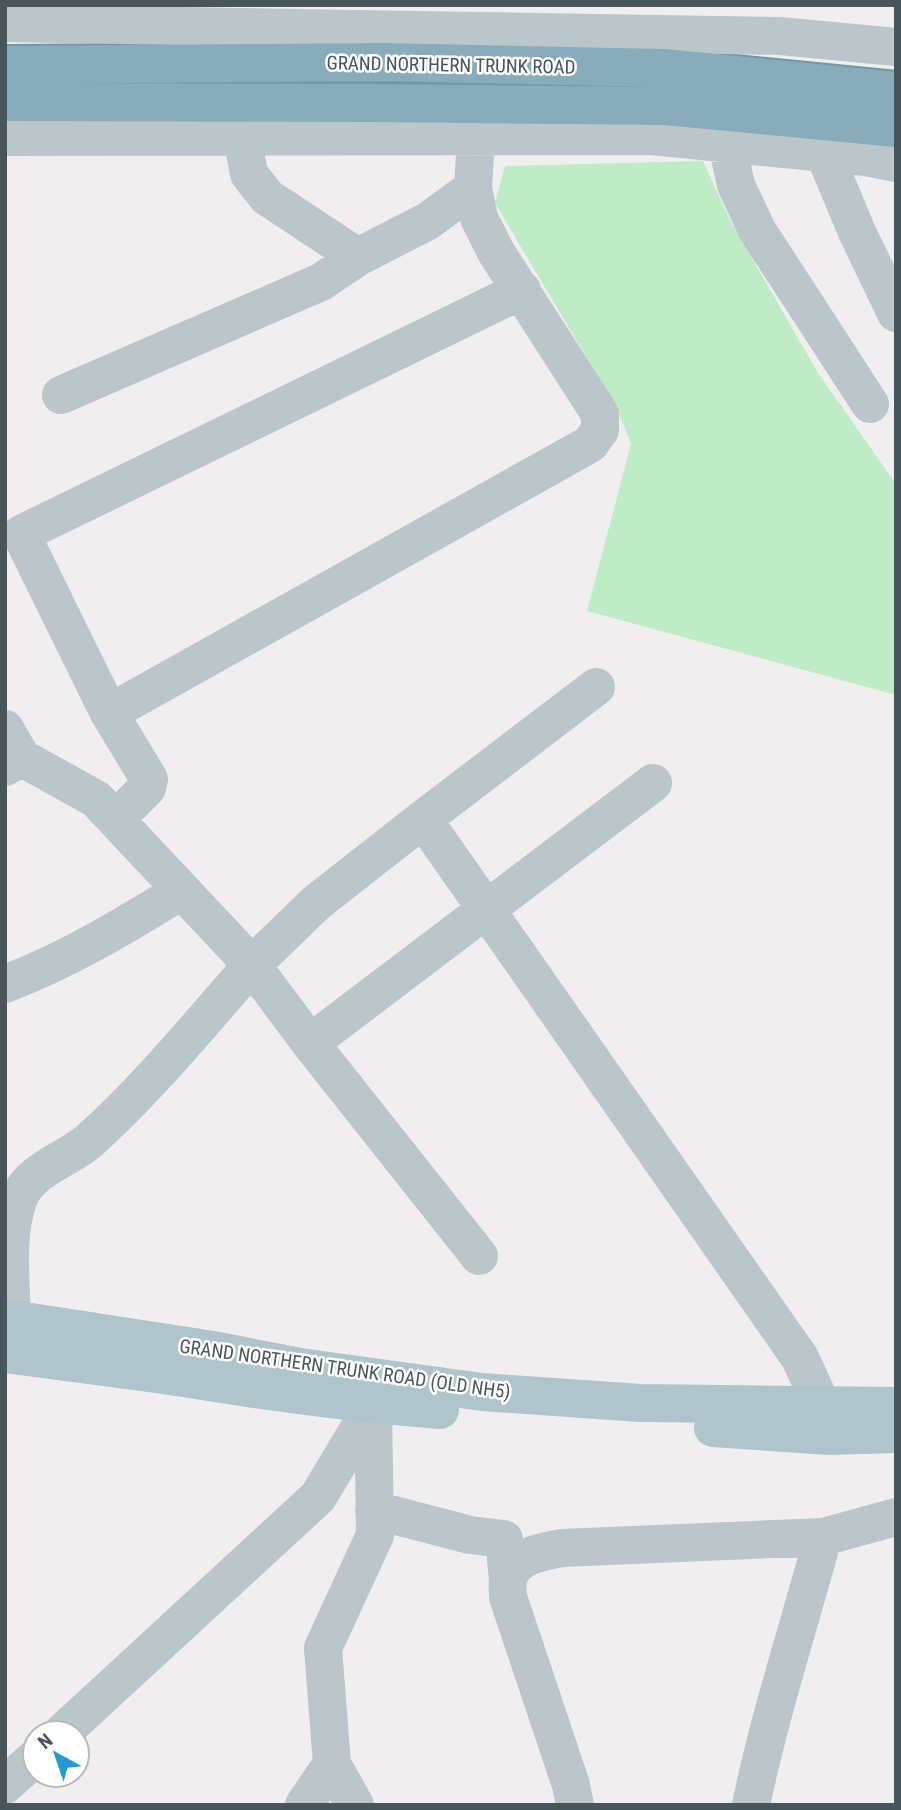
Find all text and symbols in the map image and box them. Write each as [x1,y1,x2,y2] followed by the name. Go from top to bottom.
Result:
[326,51,576,79] street label: GRAND NORTHERN TRUNK ROAD
[178,1334,512,1404] street label: GRAND NORTHERN TRUNK ROAD (OLD NH5)
[21,1719,91,1789] north arrow
[34,1729,57,1754] text: N

